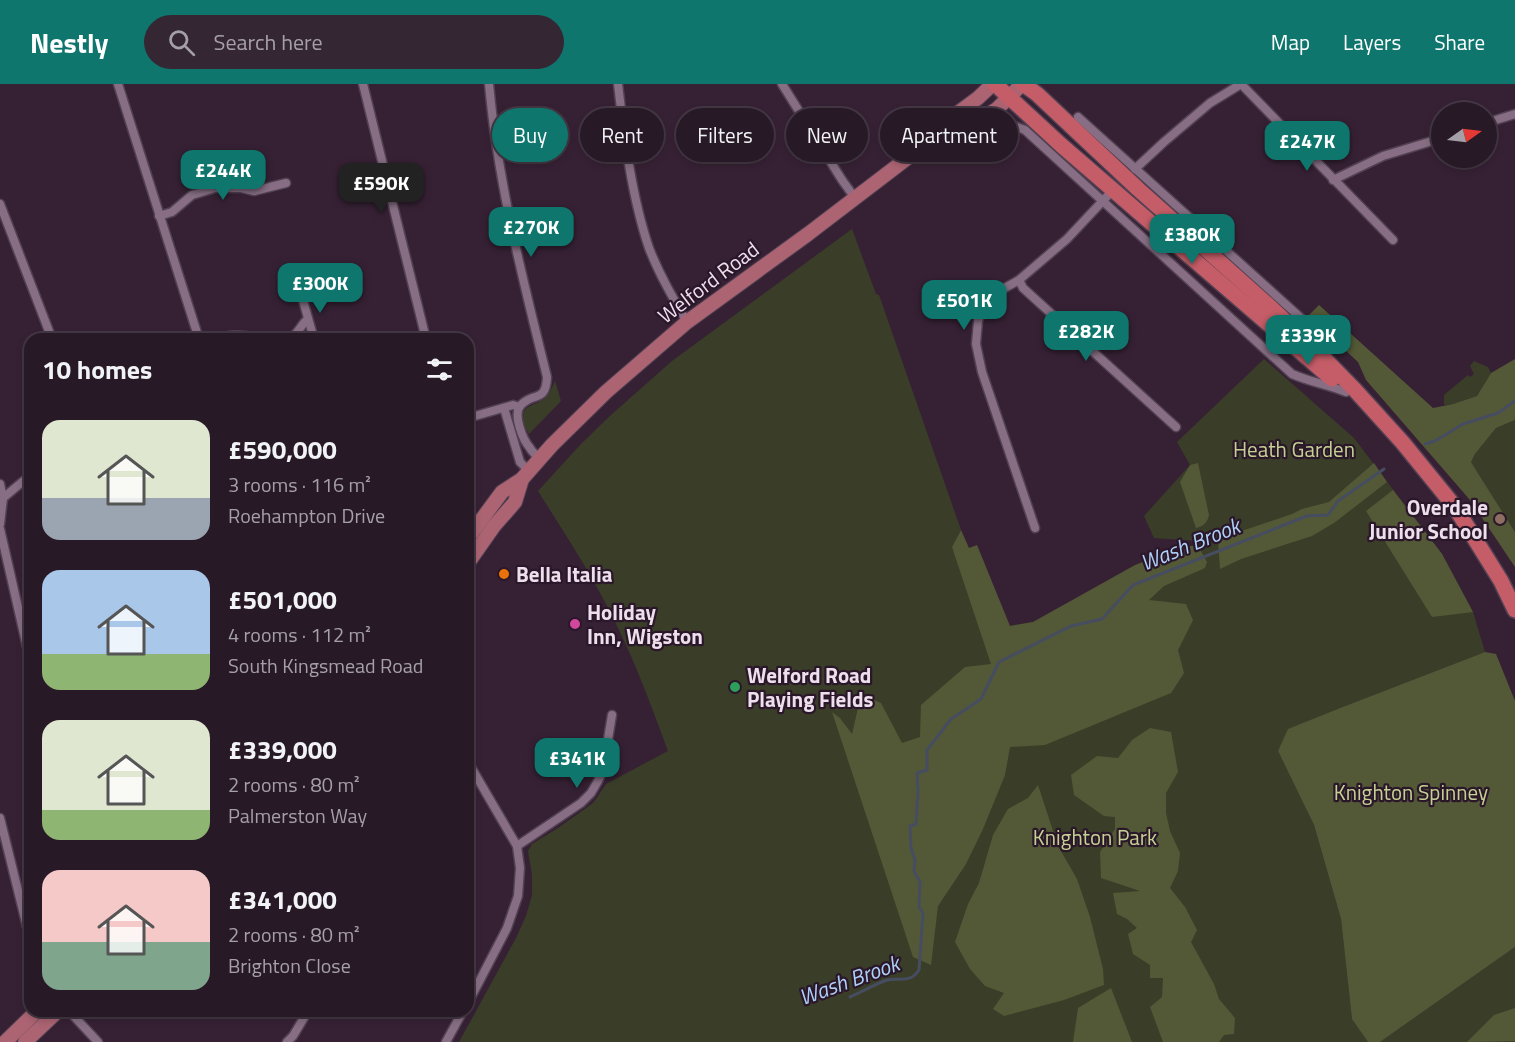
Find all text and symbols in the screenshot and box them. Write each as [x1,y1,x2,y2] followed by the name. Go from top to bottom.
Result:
[144,15,564,69] search box
[30,21,108,64] text: Nestly
[213,25,323,59] text: Search here
[165,26,198,59] icon: search
[1271,26,1310,58] text: Map
[1343,26,1401,58] text: Layers
[1434,26,1485,58] text: Share
[1431,102,1497,168] north arrow
[1431,102,1497,168] map controls
[492,108,568,162] chip: Buy
[580,108,664,162] chip: Rent
[676,108,774,162] chip: Filters
[786,108,868,162] chip: New
[880,108,1018,162] chip: Apartment
[1265,121,1349,172] pin: £247K
[1279,125,1335,156] text: £247K
[181,150,265,201] pin: £244K
[195,154,251,185] text: £244K
[339,163,423,214] pin: £590K
[353,167,409,198] text: £590K
[489,207,573,258] pin: £270K
[503,211,559,242] text: £270K
[1150,214,1234,265] pin: £380K
[1164,218,1220,249] text: £380K
[651,233,765,331] street label: Welford Road
[278,263,362,314] pin: £300K
[292,267,348,298] text: £300K
[922,280,1006,331] pin: £501K
[936,284,992,315] text: £501K
[1044,311,1128,362] pin: £282K
[1058,315,1114,346] text: £282K
[1266,315,1350,366] pin: £339K
[1280,319,1336,350] text: £339K
[42,350,152,389] text: 10 homes
[423,353,456,386] icon: filters
[228,430,337,469] text: £590,000
[1233,433,1355,465] park label: Heath Garden
[90,444,162,516] icon: home
[228,469,371,500] text: 3 rooms · 116 m²
[1369,491,1488,547] place label: Overdale Junior School
[228,500,385,531] text: Roehampton Drive
[1135,508,1247,579] water label: Wash Brook
[1493,512,1507,526] marker: Overdale Junior School
[516,558,613,590] place label: Bella Italia
[497,567,511,581] marker: Bella Italia
[228,580,337,619] text: £501,000
[90,594,162,666] icon: home
[587,596,703,652] place label: Holiday Inn, Wigston
[568,617,582,631] marker: Holiday Inn, Wigston
[228,619,371,650] text: 4 rooms · 112 m²
[228,650,423,681] text: South Kingsmead Road
[747,659,873,715] place label: Welford Road Playing Fields
[728,680,742,694] marker: Welford Road Playing Fields
[228,730,337,769] text: £339,000
[535,738,619,789] pin: £341K
[549,742,605,773] text: £341K
[90,744,162,816] icon: home
[228,769,360,800] text: 2 rooms · 80 m²
[1334,776,1488,808] park label: Knighton Spinney
[228,800,367,831] text: Palmerston Way
[1033,821,1157,853] park label: Knighton Park
[228,880,337,919] text: £341,000
[90,894,162,966] icon: home
[228,919,360,950] text: 2 rooms · 80 m²
[794,945,906,1014] water label: Wash Brook
[228,950,351,981] text: Brighton Close

